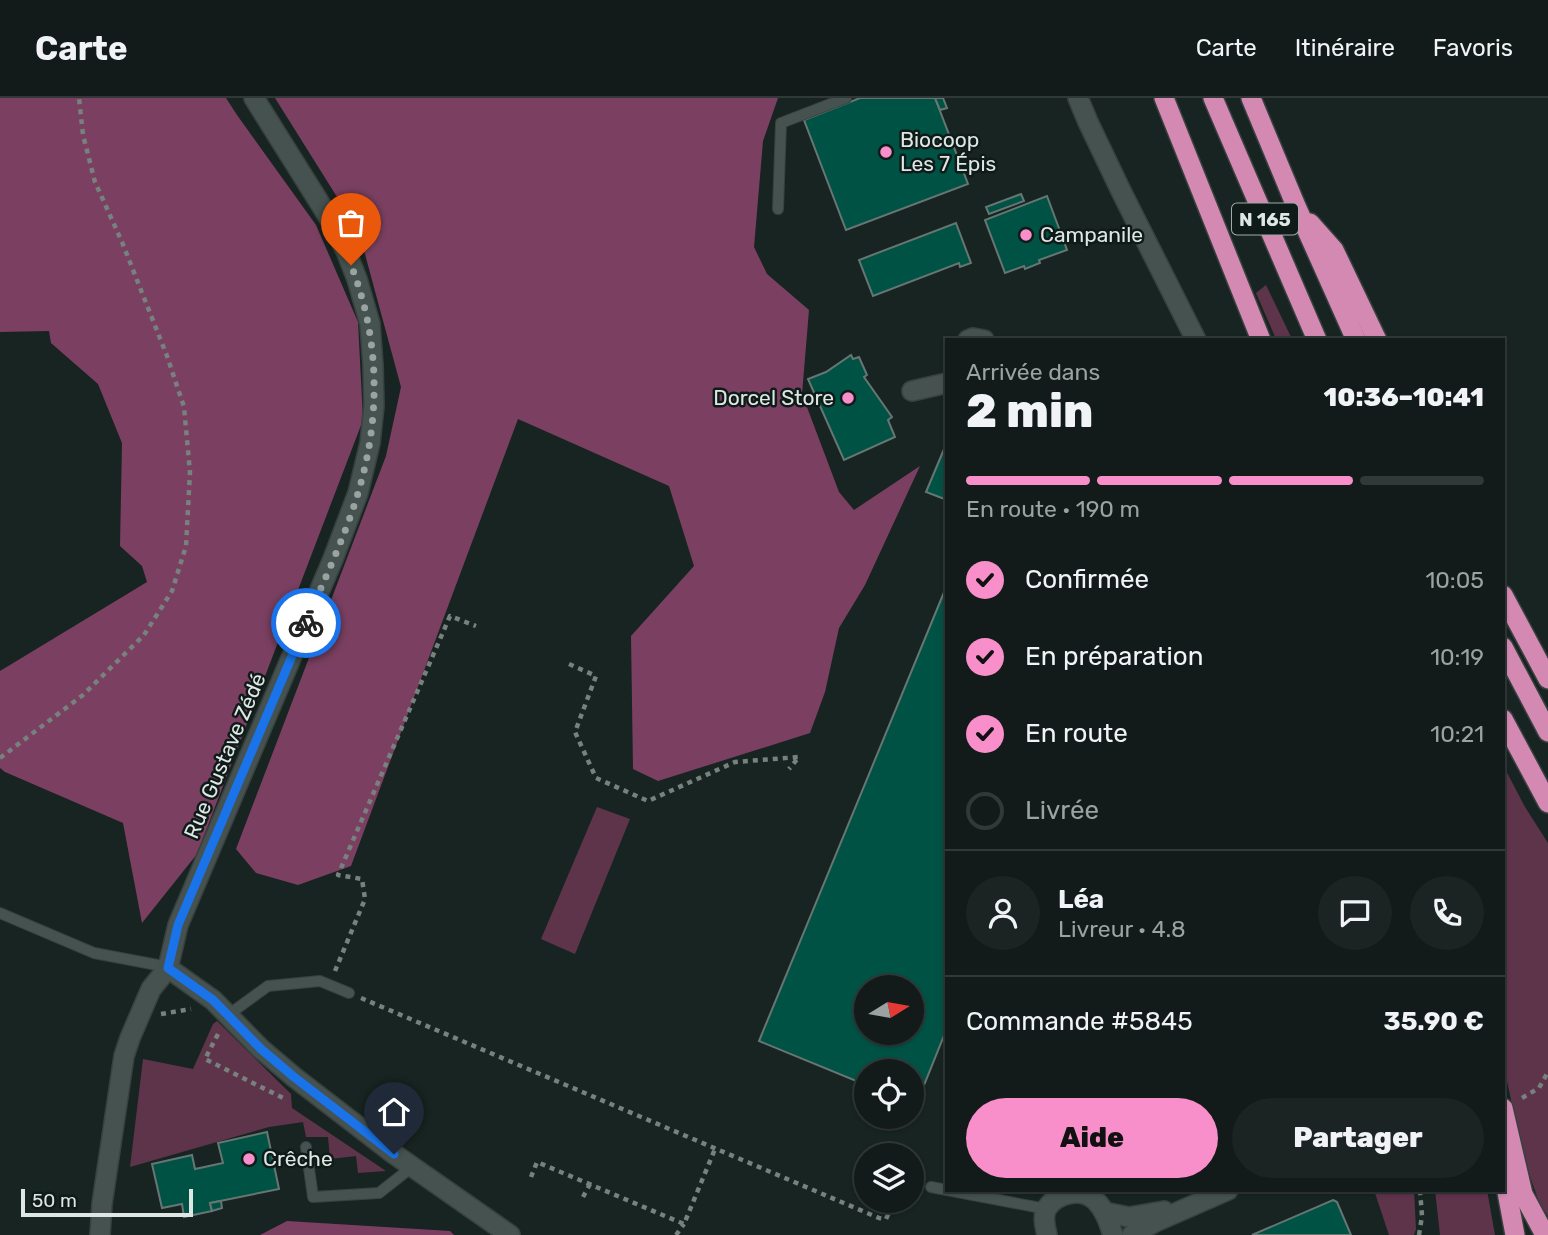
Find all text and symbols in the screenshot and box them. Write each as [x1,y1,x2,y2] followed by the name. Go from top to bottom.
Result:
[35,29,128,68] text: Carte
[1196,34,1257,62] text: Carte
[1295,34,1395,62] text: Itinéraire
[1433,34,1513,62] text: Favoris
[900,127,996,176] place label: Biocoop Les 7 Épis
[878,144,894,160] marker: Biocoop Les 7 Épis
[321,193,381,265] pin
[1232,203,1298,234] road number: N 165
[332,204,370,242] icon: bag
[1040,222,1143,247] place label: Campanile
[1018,227,1034,243] marker: Campanile
[966,358,1100,386] text: Arrivée dans
[1324,382,1484,413] text: 10:36–10:41
[966,384,1093,439] text: 2 min
[713,385,834,410] place label: Dorcel Store
[840,390,856,406] marker: Dorcel Store
[966,495,1140,523] text: En route · 190 m
[966,561,1004,599] icon: check
[1025,564,1149,595] text: Confirmée
[1425,566,1484,594] text: 10:05
[271,588,341,658] courier
[287,604,325,642] icon: bike
[966,638,1004,676] icon: check
[1025,641,1203,672] text: En préparation
[1430,643,1484,671] text: 10:19
[178,669,271,842] street label: Rue Gustave Zédé
[966,715,1004,753] icon: check
[1025,718,1128,749] text: En route
[1430,720,1484,748] text: 10:21
[1025,795,1099,826] text: Livrée
[966,876,1040,950] button: person
[1318,876,1392,950] button: chat
[1410,876,1484,950] button: phone
[1058,884,1104,915] text: Léa
[1058,915,1186,943] text: Livreur · 4.8
[854,975,924,1045] north arrow
[854,975,924,1213] map controls
[966,1006,1193,1037] text: Commande #5845
[1384,1006,1484,1037] text: 35.90 €
[854,1059,924,1129] button: locate
[364,1082,424,1154] pin
[375,1093,413,1131] icon: home
[966,1098,1218,1178] button: Aide
[1232,1098,1484,1178] button: Partager
[854,1143,924,1213] button: layers
[263,1146,333,1171] place label: Crêche
[241,1151,257,1167] marker: Crêche
[21,1186,192,1218] scale bar
[32,1189,77,1212] text: 50 m

